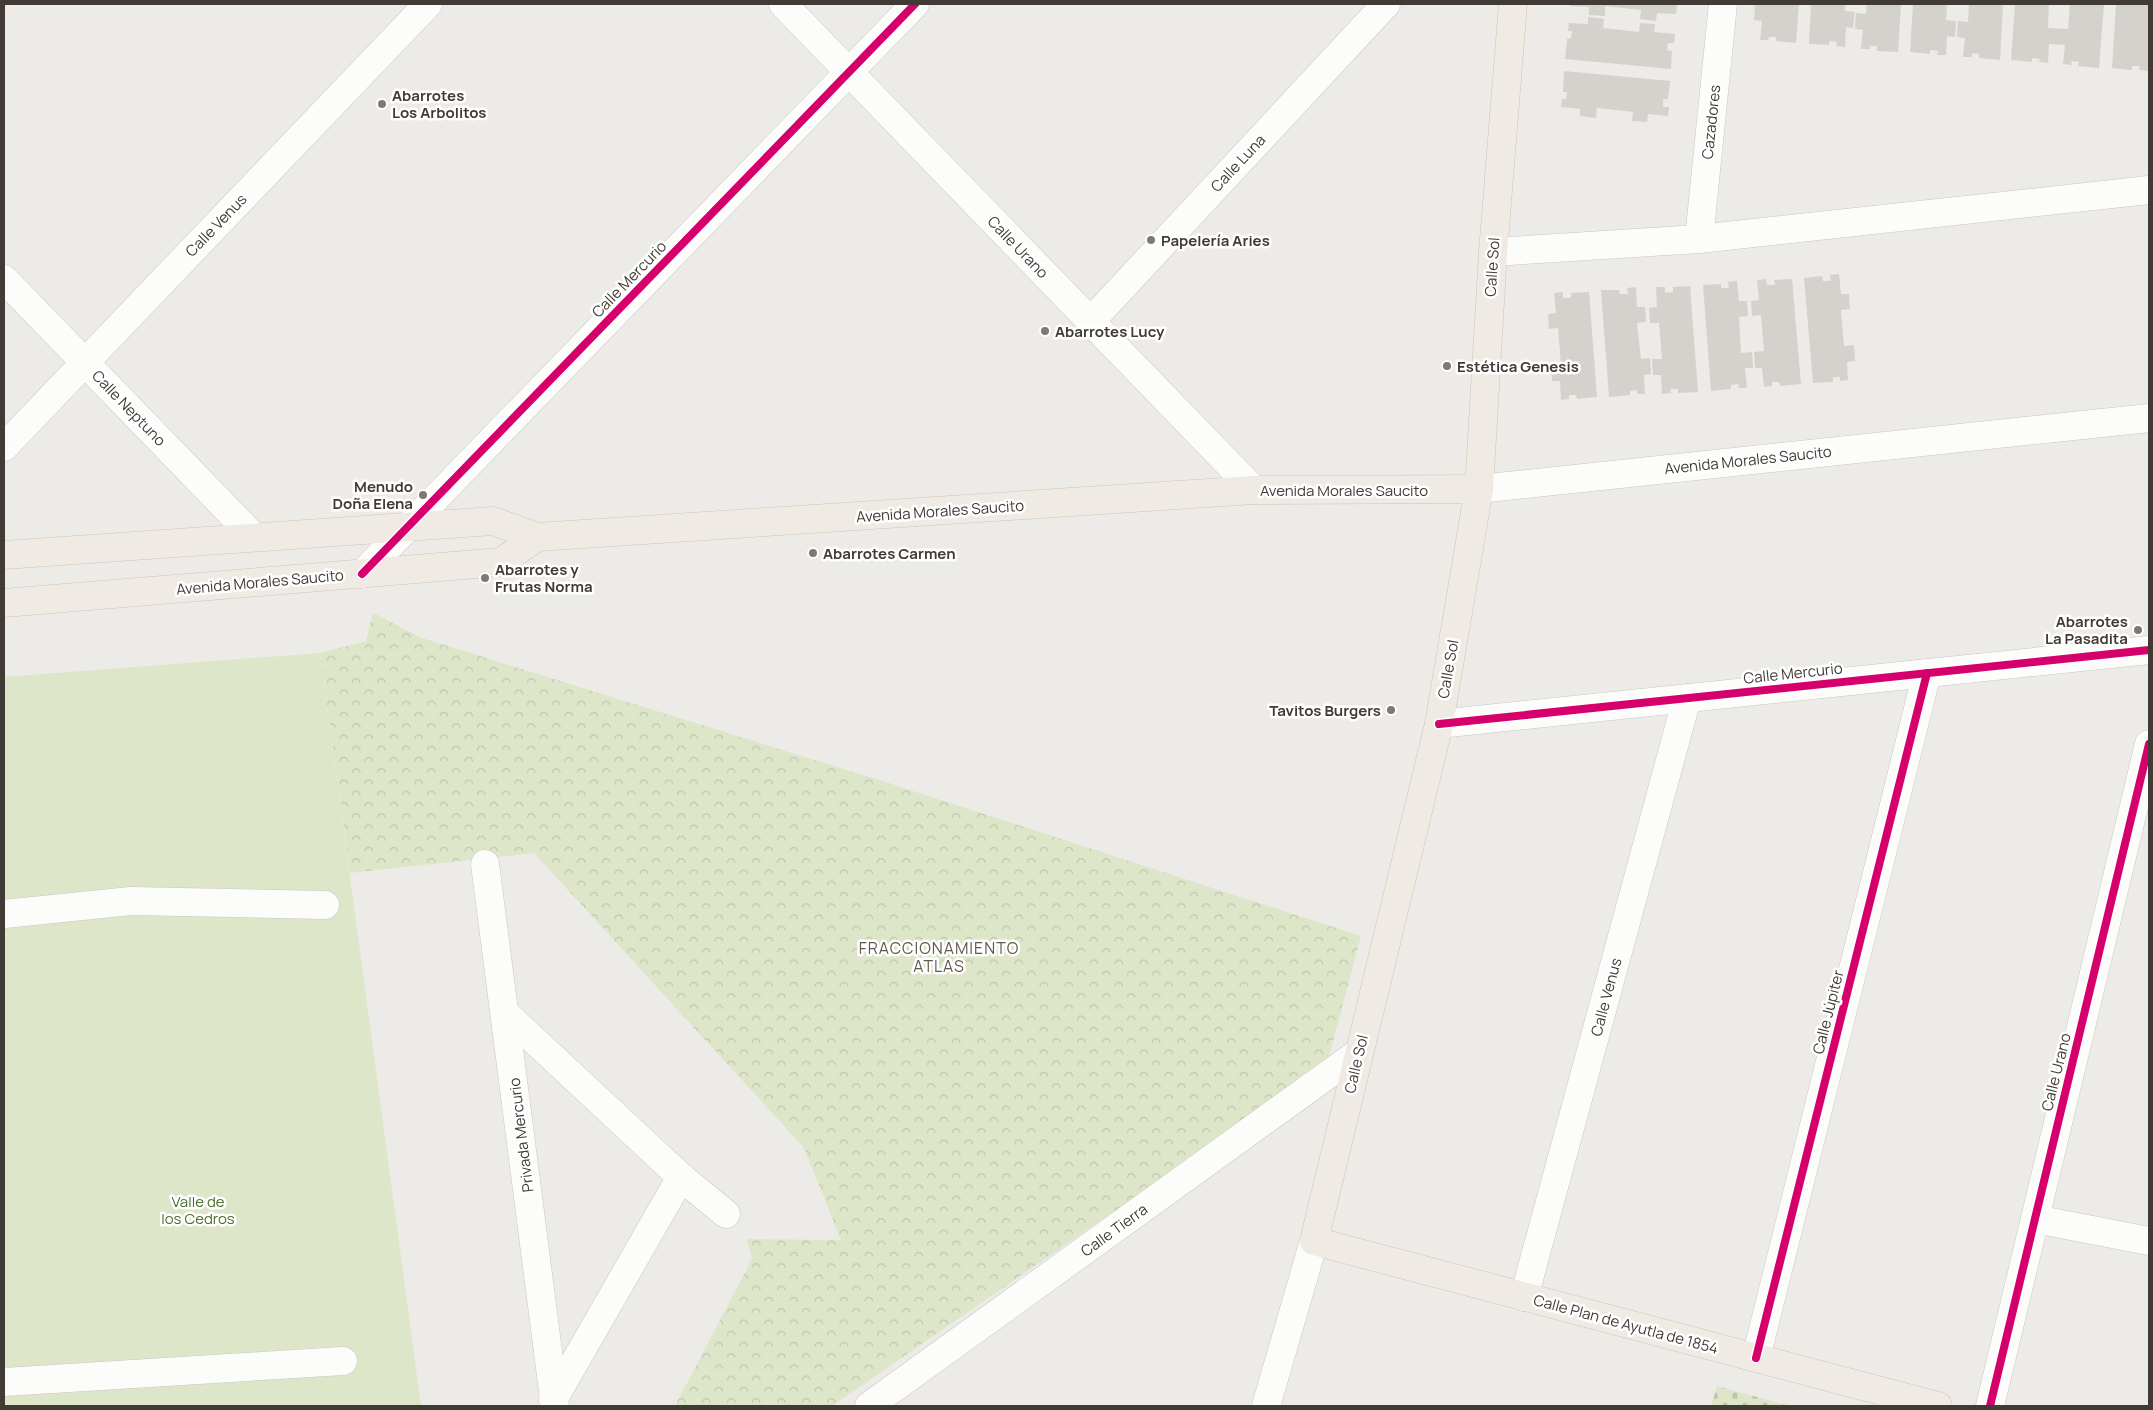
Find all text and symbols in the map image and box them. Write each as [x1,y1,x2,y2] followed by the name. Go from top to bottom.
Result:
[1697,84,1725,160] street label: Cazadores
[392,85,486,123] place label: Abarrotes Los Arbolitos
[376,98,388,110] marker: Abarrotes Los Arbolitos
[1206,130,1270,196] street label: Calle Luna
[181,189,252,261] street label: Calle Venus
[983,211,1053,283] street label: Calle Urano
[1161,230,1270,251] place label: Papelería Aries
[1145,234,1157,246] marker: Papelería Aries
[587,236,671,322] street label: Calle Mercurio
[1479,237,1505,297] street label: Calle Sol
[1055,321,1165,342] place label: Abarrotes Lucy
[1039,325,1051,337] marker: Abarrotes Lucy
[1457,356,1579,377] place label: Estética Genesis
[1441,360,1453,372] marker: Estética Genesis
[87,365,171,451] street label: Calle Neptuno
[1663,441,1833,479] street label: Avenida Morales Saucito
[332,476,413,514] place label: Menudo Doña Elena
[1260,480,1428,501] street label: Avenida Morales Saucito
[417,489,429,501] marker: Menudo Doña Elena
[855,495,1025,527] street label: Avenida Morales Saucito
[823,543,956,564] place label: Abarrotes Carmen
[807,547,819,559] marker: Abarrotes Carmen
[495,559,593,597] place label: Abarrotes y Frutas Norma
[175,564,345,600] street label: Avenida Morales Saucito
[479,572,491,584] marker: Abarrotes y Frutas Norma
[2045,611,2128,649] place label: Abarrotes La Pasadita
[2132,624,2144,636] marker: Abarrotes La Pasadita
[1432,638,1464,700] street label: Calle Sol
[1742,657,1844,689] street label: Calle Mercurio
[1269,700,1381,721] place label: Tavitos Burgers
[1385,704,1397,716] marker: Tavitos Burgers
[859,937,1019,977] district label: FRACCIONAMIENTO ATLAS
[1585,955,1627,1038] street label: Calle Venus
[1807,967,1849,1056] street label: Calle Júpiter
[2036,1031,2076,1113] street label: Calle Urano
[1339,1033,1373,1095] street label: Calle Sol
[504,1076,538,1194] street label: Privada Mercurio
[161,1191,235,1229] park label: Valle de los Cedros
[1076,1199,1152,1261] street label: Calle Tierra
[1531,1289,1721,1359] street label: Calle Plan de Ayutla de 1854

